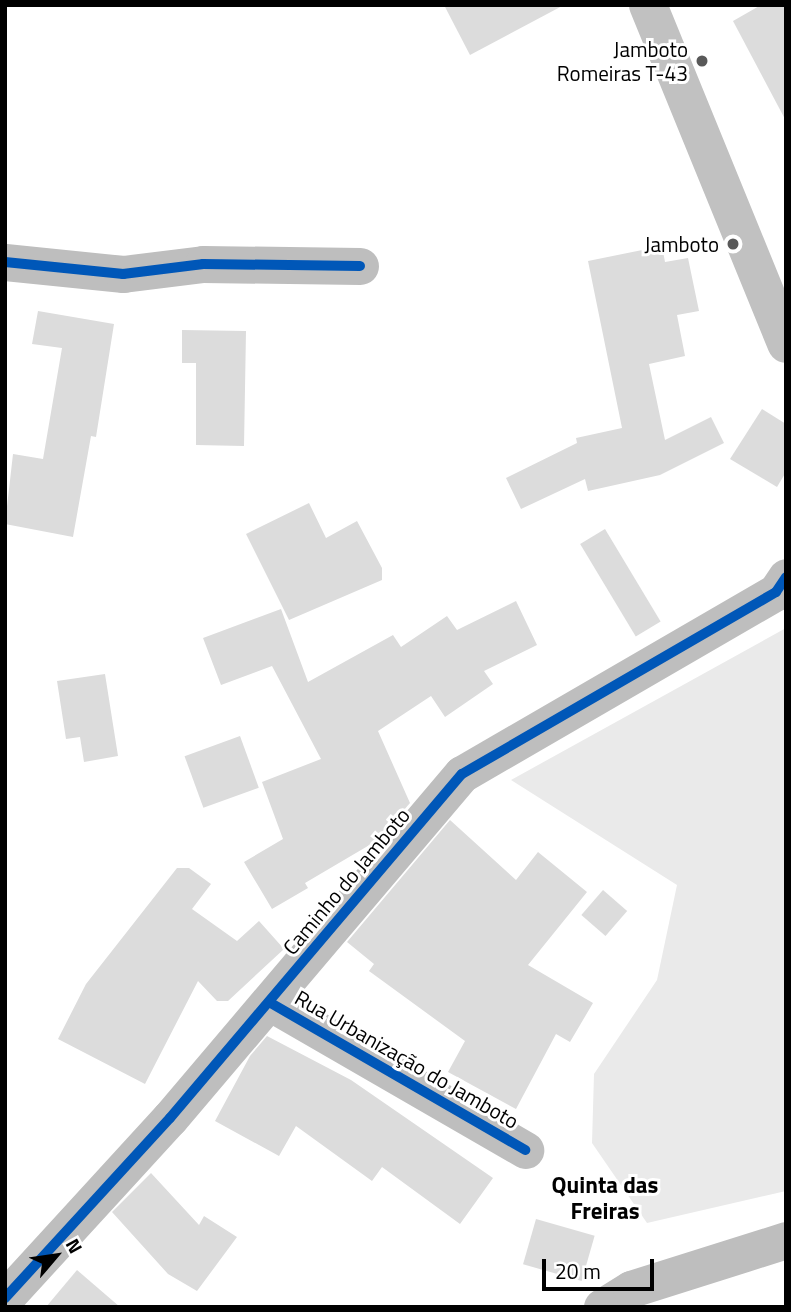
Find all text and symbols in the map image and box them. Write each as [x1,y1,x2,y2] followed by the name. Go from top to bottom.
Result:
[557,36,688,86] place label: Jamboto Romeiras T-43
[694,53,710,69] marker: Jamboto Romeiras T-43
[644,231,719,257] place label: Jamboto
[725,236,741,252] marker: Jamboto
[277,802,415,960] street label: Caminho do Jamboto
[291,985,523,1133] street label: Rua Urbanização do Jamboto
[552,1171,658,1225] district label: Quinta das Freiras
[21,1221,91,1291] north arrow
[59,1233,91,1258] text: N
[546,1246,658,1290] scale bar
[555,1255,601,1287] text: 20 m

